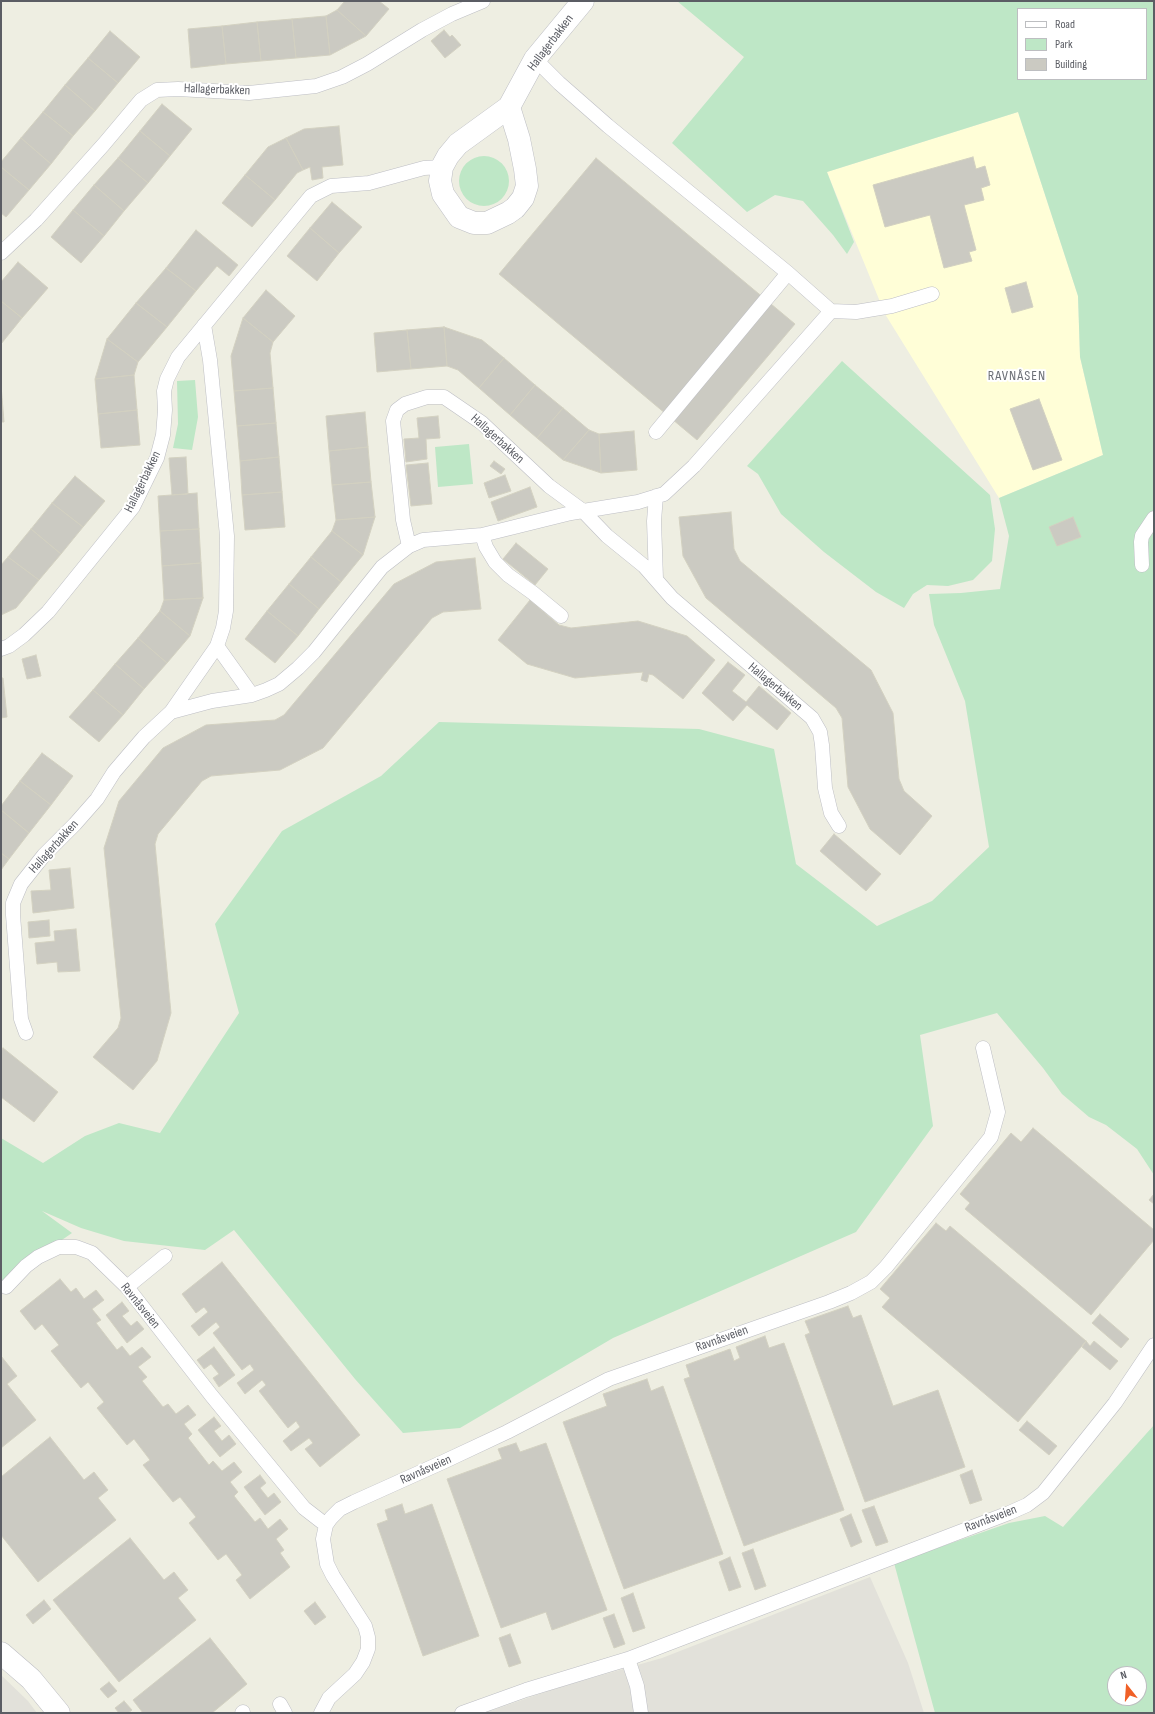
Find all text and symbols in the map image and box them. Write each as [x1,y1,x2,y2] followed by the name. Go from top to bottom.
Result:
[1017,8,1147,80] legend
[525,12,577,74] street label: Hallagerbakken
[1055,17,1075,32] text: Road
[1055,37,1073,52] text: Park
[1055,57,1087,72] text: Building
[184,81,250,99] street label: Hallagerbakken
[988,368,1046,384] district label: RAVNÅSEN
[467,411,527,467] street label: Hallagerbakken
[121,449,165,515] street label: Hallagerbakken
[745,660,805,714] street label: Hallagerbakken
[26,817,82,877] street label: Hallagerbakken
[117,1280,163,1332] street label: Ravnåsveien
[694,1322,750,1356] street label: Ravnåsveien
[398,1452,454,1488] street label: Ravnåsveien
[963,1502,1019,1536] street label: Ravnåsveien
[1107,1666,1147,1706] north arrow
[1119,1668,1128,1682] text: N

